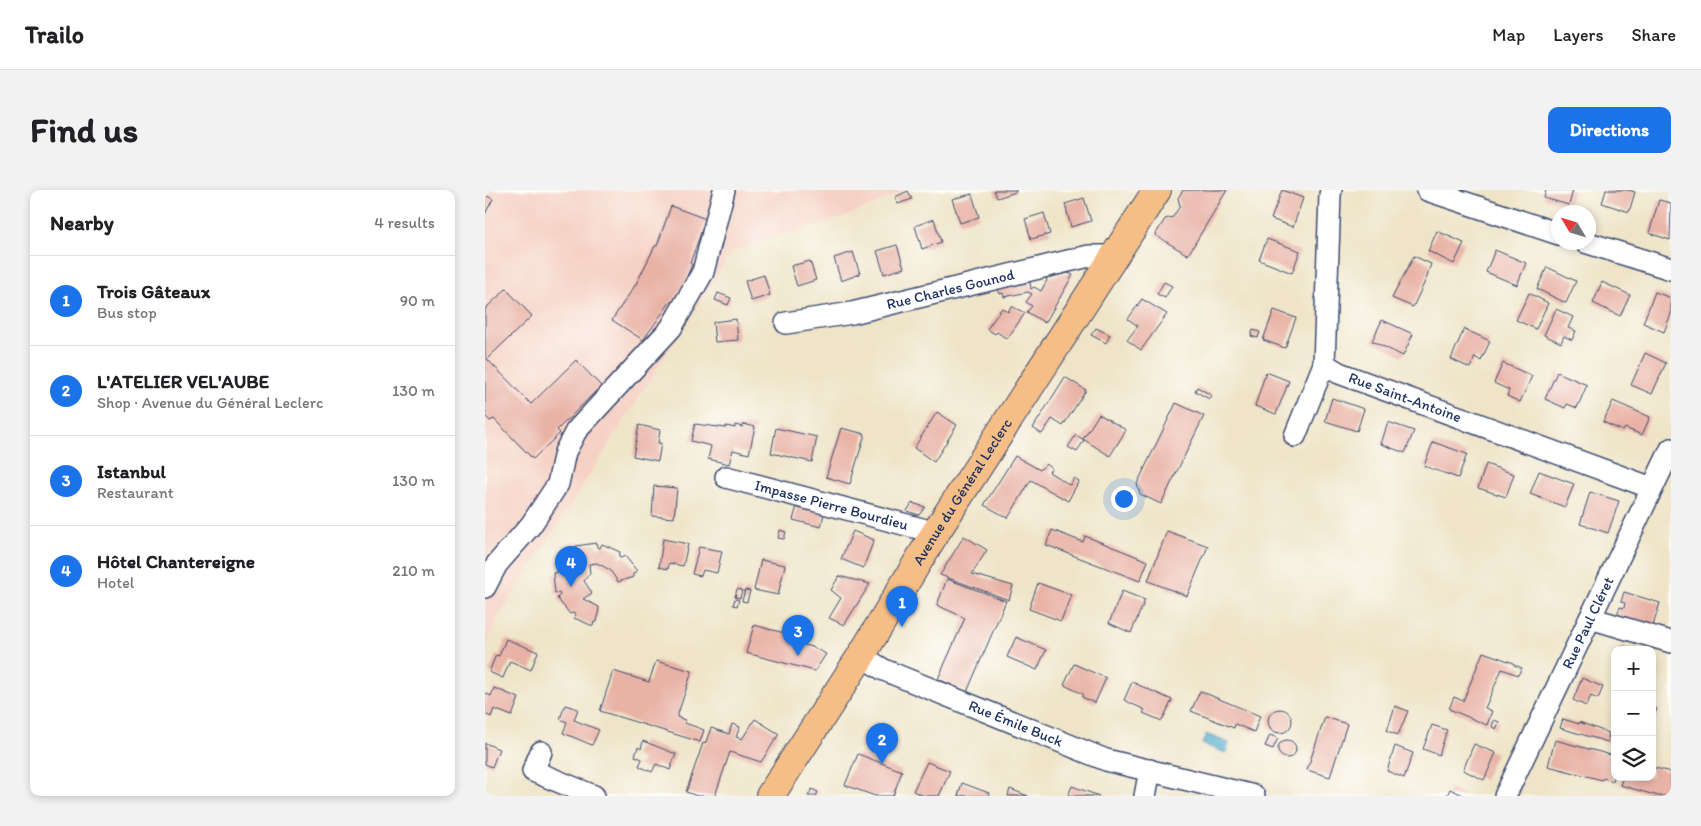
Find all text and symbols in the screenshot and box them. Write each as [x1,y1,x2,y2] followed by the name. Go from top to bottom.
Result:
[25,20,84,49] text: Trailo
[1492,24,1525,46] text: Map
[1553,24,1603,46] text: Layers
[1631,24,1676,46] text: Share
[1548,107,1671,153] button: Directions
[30,109,138,151] text: Find us
[1551,205,1596,250] north arrow
[50,210,114,235] text: Nearby
[374,213,435,232] text: 4 results
[885,265,1016,313] street label: Rue Charles Gounod
[97,280,210,303] text: Trois Gâteaux
[62,291,70,310] text: 1
[400,291,435,310] text: 90 m
[97,303,157,322] text: Bus stop
[1346,368,1464,426] street label: Rue Saint-Antoine
[97,370,269,393] text: L'ATELIER VEL'AUBE
[62,381,70,400] text: 2
[392,381,435,400] text: 130 m
[97,393,324,412] text: Shop · Avenue du Général Leclerc
[909,415,1016,568] street label: Avenue du Général Leclerc
[97,460,166,483] text: Istanbul
[62,471,70,490] text: 3
[392,471,435,490] text: 130 m
[753,476,910,534] street label: Impasse Pierre Bourdieu
[97,483,174,502] text: Restaurant
[1111,486,1137,512] your location
[555,546,587,587] pin: 4
[97,550,255,573] text: Hôtel Chantereigne
[61,561,71,580] text: 4
[392,561,435,580] text: 210 m
[97,573,134,592] text: Hotel
[1558,573,1618,672] street label: Rue Paul Cléret
[886,586,918,627] pin: 1
[782,615,814,656] pin: 3
[1611,646,1656,781] map controls
[1611,646,1656,691] button: +
[1611,691,1656,736] button: −
[966,696,1066,751] street label: Rue Émile Buck
[866,723,898,764] pin: 2
[1611,736,1656,781] button: layers

